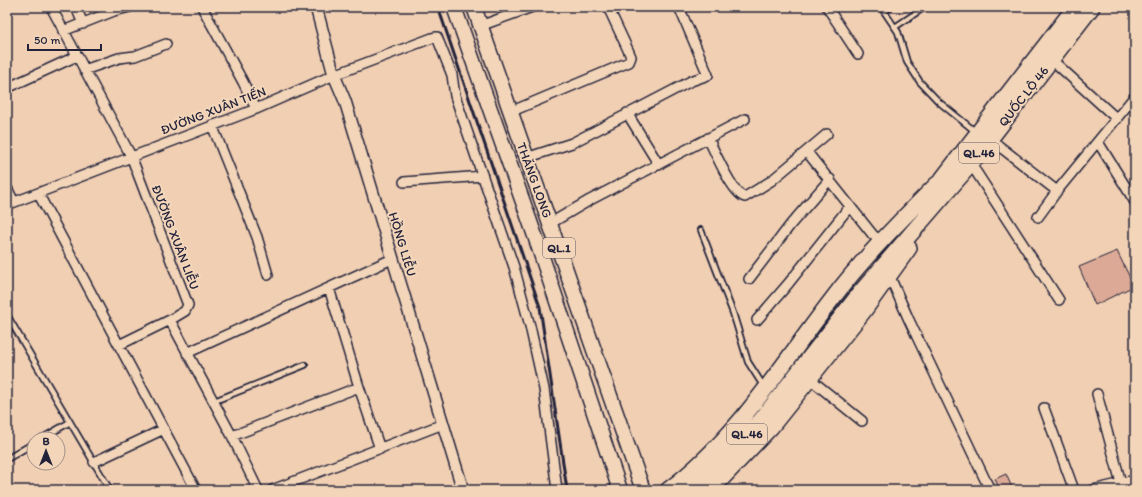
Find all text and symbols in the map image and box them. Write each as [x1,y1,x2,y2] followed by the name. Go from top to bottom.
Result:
[28,26,101,52] scale bar
[34,33,60,47] text: 50 m
[994,62,1052,129] street label: QUỐC LỘ 46
[158,83,268,137] street label: ĐƯỜNG XUÂN TIẾN
[514,140,555,220] street label: THĂNG LONG
[959,143,999,163] road number: QL.46
[149,182,203,292] street label: ĐƯỜNG XUÂN LIỄU
[386,210,420,278] street label: HỒNG LIỄU
[543,238,575,258] road number: QL.1
[727,424,767,444] road number: QL.46
[26,431,66,471] north arrow
[42,435,50,448] text: B

